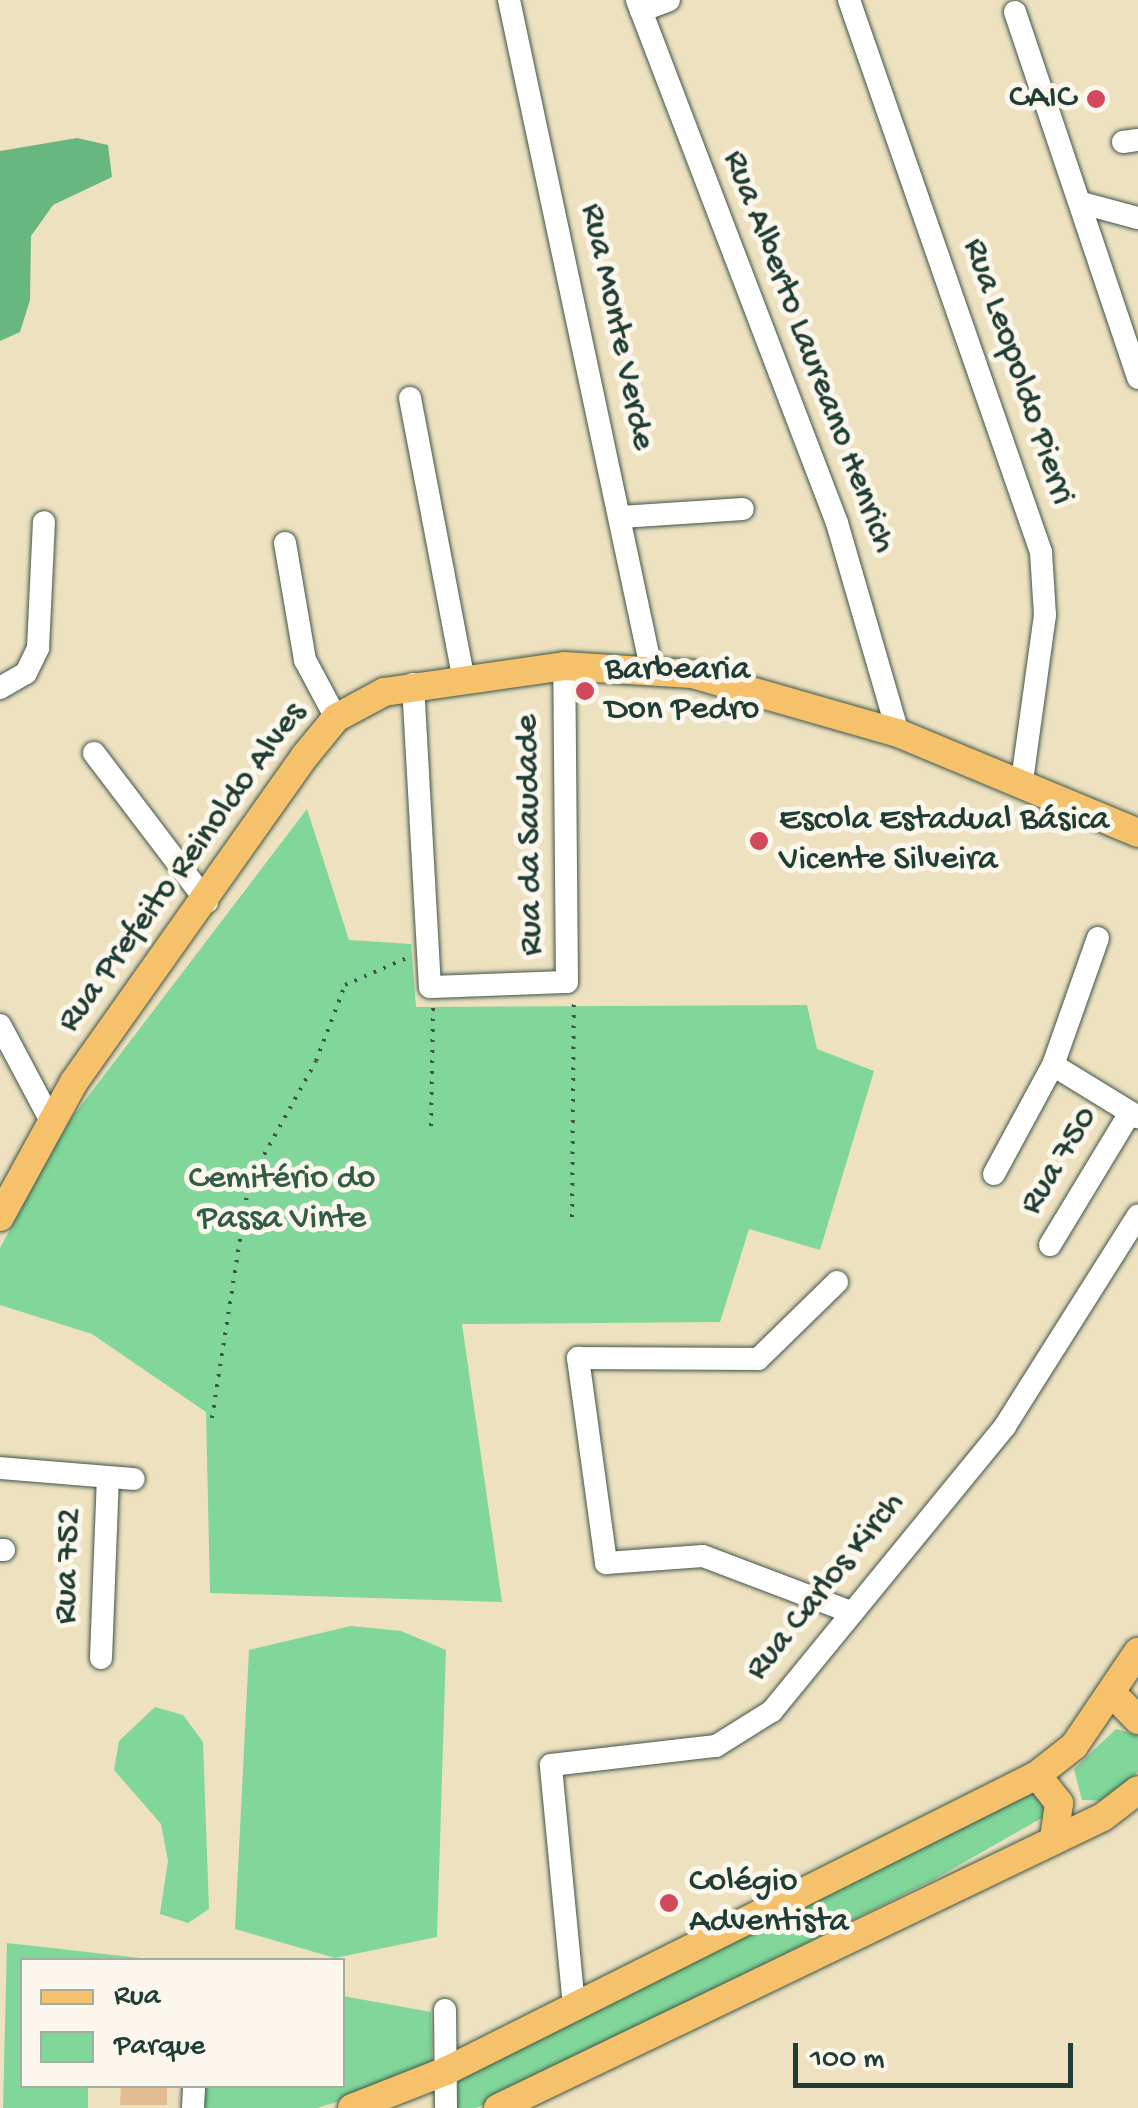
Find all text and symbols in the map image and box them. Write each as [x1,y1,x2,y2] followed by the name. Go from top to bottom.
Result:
[1009,78,1076,120] place label: CAIC
[1085,88,1107,110] marker: CAIC
[712,145,904,559] street label: Rua Alberto Laureano Henrich
[569,200,663,454] street label: Rua Monte Verde
[952,233,1082,511] street label: Rua Leopoldo Pierri
[605,650,759,732] place label: Barbearia Don Pedro
[574,680,596,702] marker: Barbearia Don Pedro
[49,695,317,1041] street label: Rua Prefeito Reinoldo Alves
[508,714,554,956] street label: Rua da Saudade
[779,800,1109,882] place label: Escola Estadual Básica Vicente Silveira
[748,830,770,852] marker: Escola Estadual Básica Vicente Silveira
[1011,1099,1109,1223] street label: Rua 750
[189,1159,375,1241] park label: Cemitério do Passa Vinte
[737,1484,915,1690] street label: Rua Carlos Kirch
[46,1507,92,1625] street label: Rua 752
[689,1862,849,1944] place label: Colégio Adventista
[658,1892,680,1914] marker: Colégio Adventista
[20,1958,345,2088] legend
[114,1980,160,2015] text: Rua
[798,2023,1078,2085] scale bar
[114,2030,205,2065] text: Parque
[810,2043,885,2078] text: 100 m

